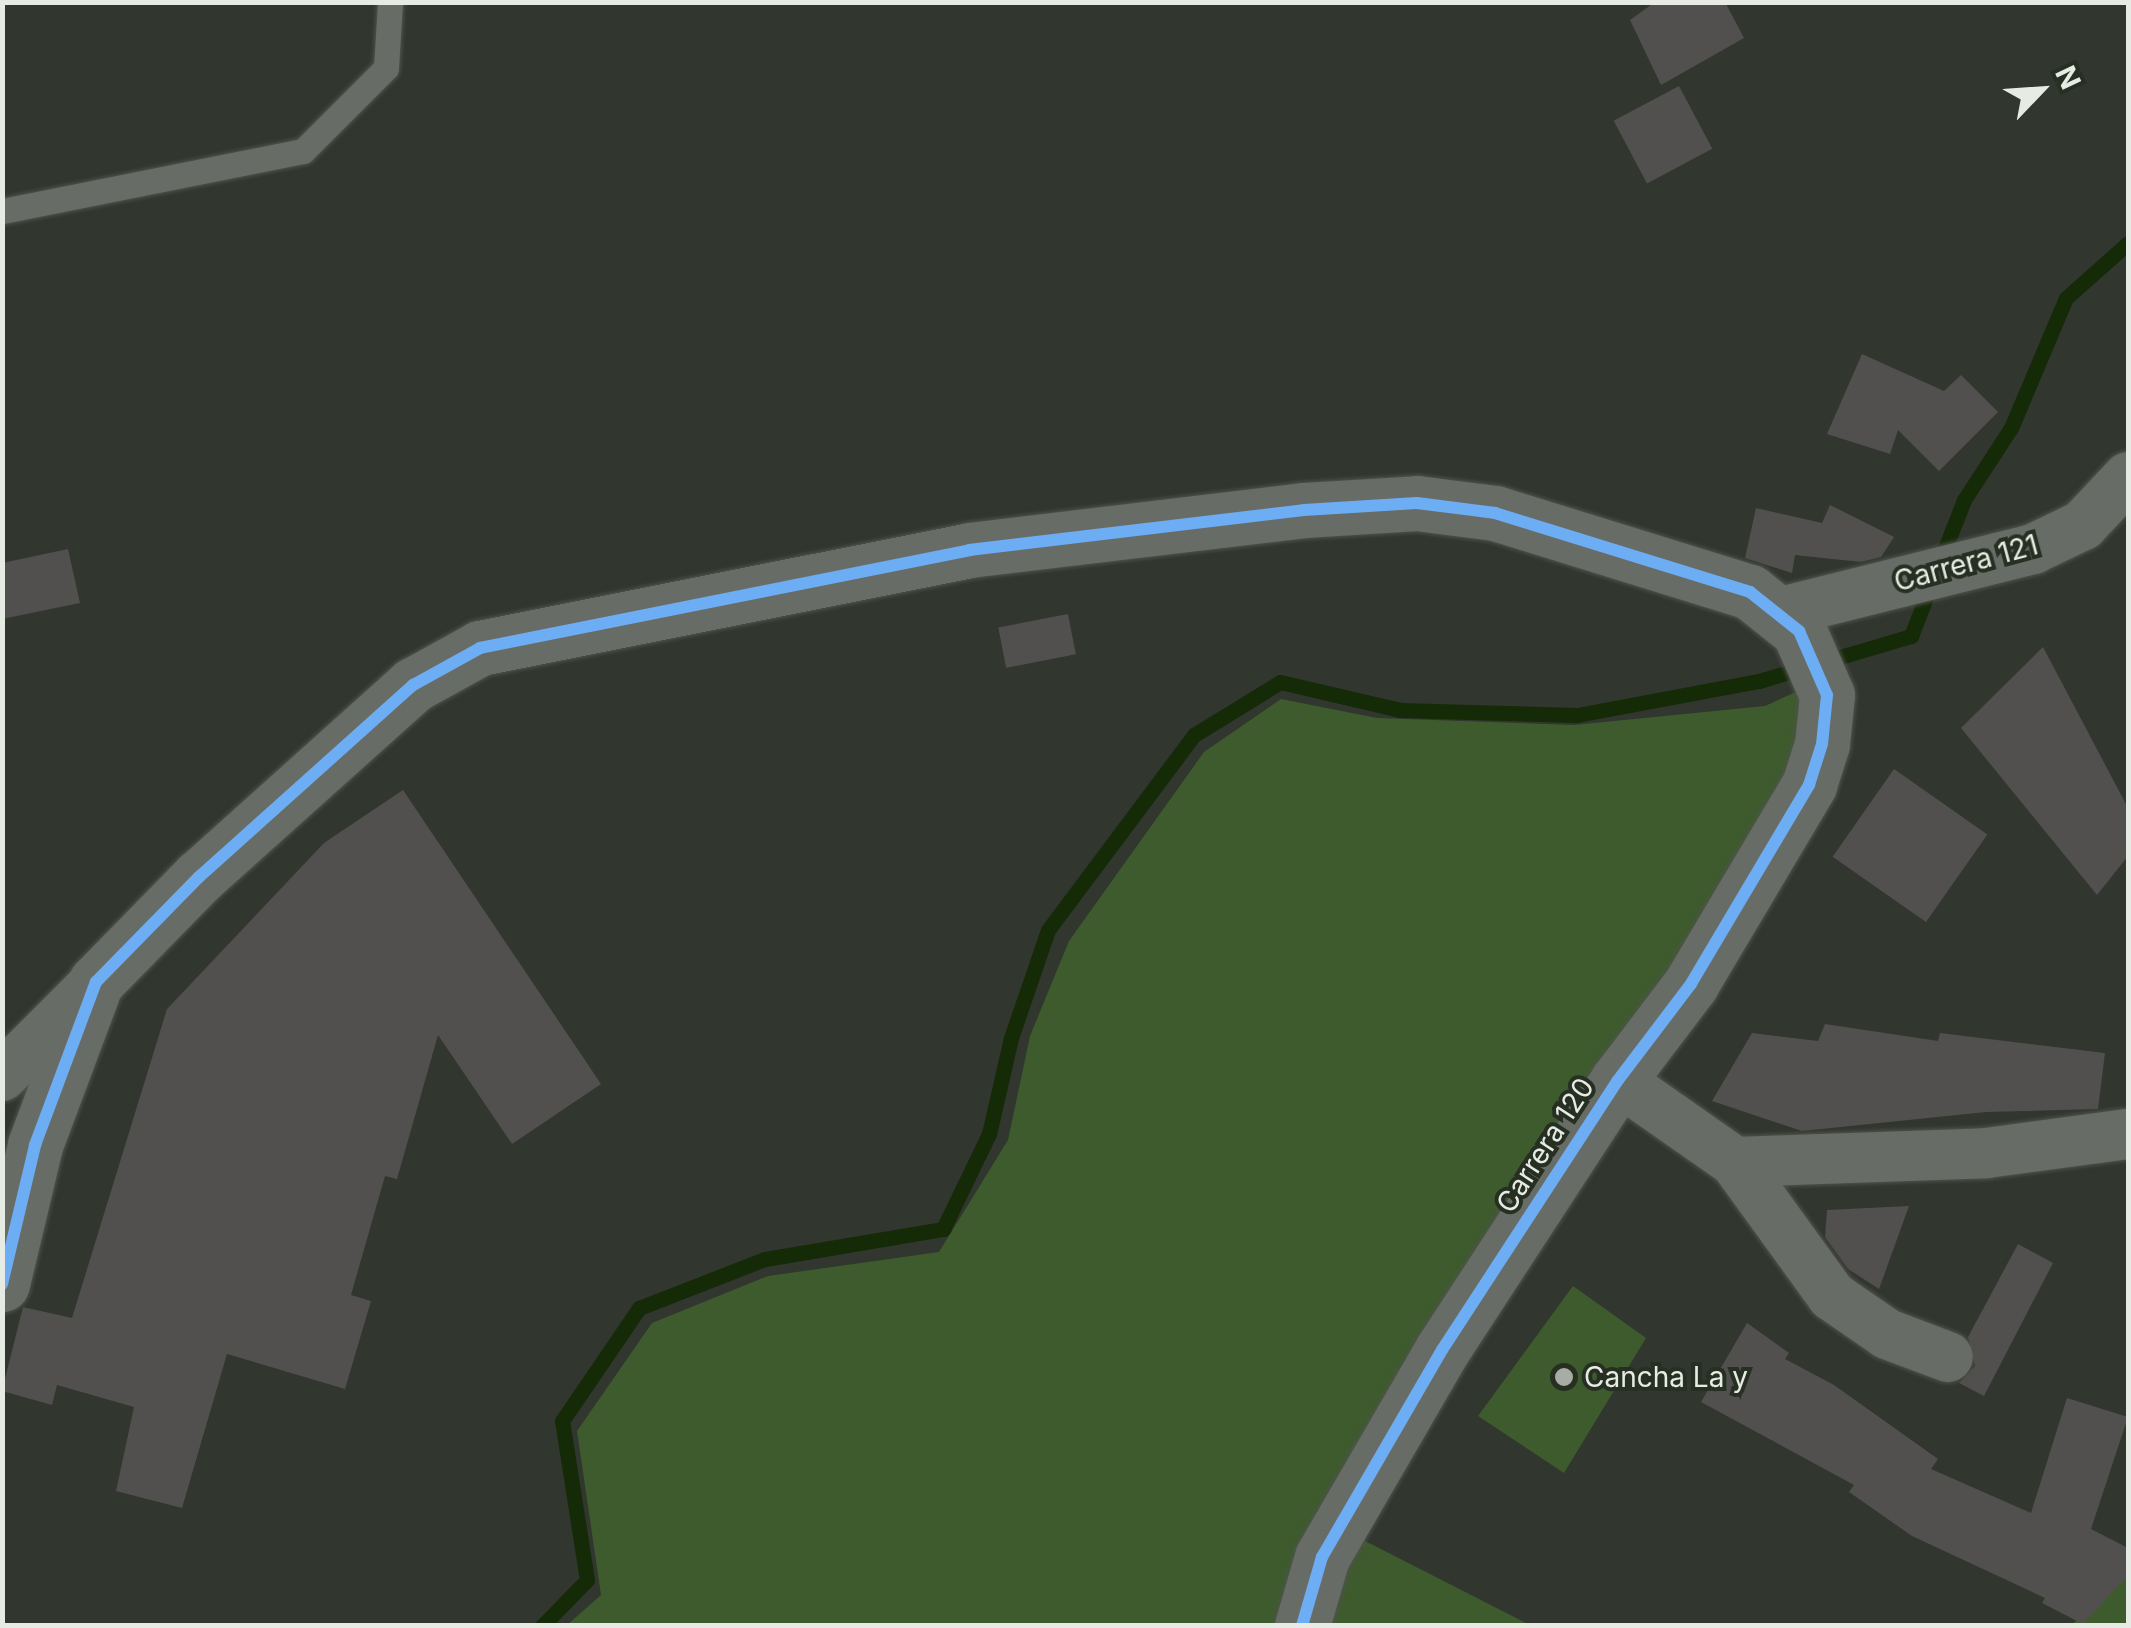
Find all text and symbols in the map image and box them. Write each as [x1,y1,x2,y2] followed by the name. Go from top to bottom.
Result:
[1991,40,2091,140] north arrow
[2048,60,2088,94] text: N
[1890,528,2042,598] street label: Carrera 121
[1489,1071,1601,1219] street label: Carrera 120
[1584,1360,1748,1394] place label: Cancha La y
[1553,1366,1575,1388] marker: Cancha La y

